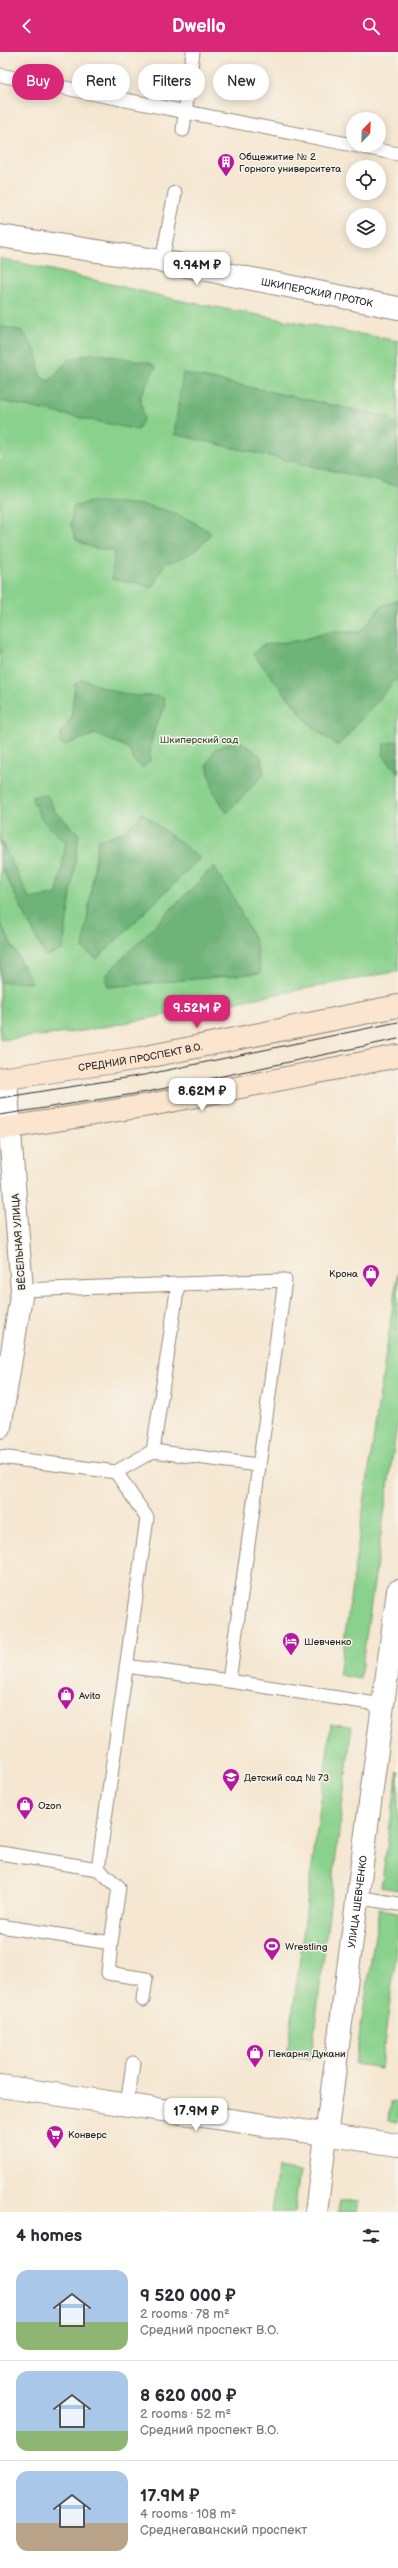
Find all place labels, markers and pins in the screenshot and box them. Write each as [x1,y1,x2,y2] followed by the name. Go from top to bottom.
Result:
[239,151,341,175] place label: Общежитие № 2 Горного университета
[216,152,236,177] building icon: Общежитие № 2 Горного университета
[160,252,234,286] pin: 9.94M ₽
[160,995,234,1029] pin: 9.52M ₽
[165,1078,239,1112] pin: 8.62M ₽
[361,1263,381,1288] shop icon: Крона
[329,1268,358,1280] place label: Крона
[281,1631,301,1656] hotel icon: Шевченко
[304,1636,351,1648] place label: Шевченко
[56,1685,76,1710] shop icon: Avito
[79,1690,101,1702] place label: Avito
[221,1767,241,1792] school or university icon: Детский сад № 73
[244,1772,329,1784] place label: Детский сад № 73
[15,1795,35,1820] shop icon: Ozon
[38,1800,62,1812] place label: Ozon
[262,1936,282,1961] sports icon: Wrestling
[285,1941,328,1953] place label: Wrestling
[245,2043,265,2068] shop icon: Пекарня Дукани
[268,2048,346,2060] place label: Пекарня Дукани
[159,2098,233,2132] pin: 17.9M ₽
[45,2124,65,2149] supermarket icon: Конверс
[68,2129,107,2141] place label: Конверс

